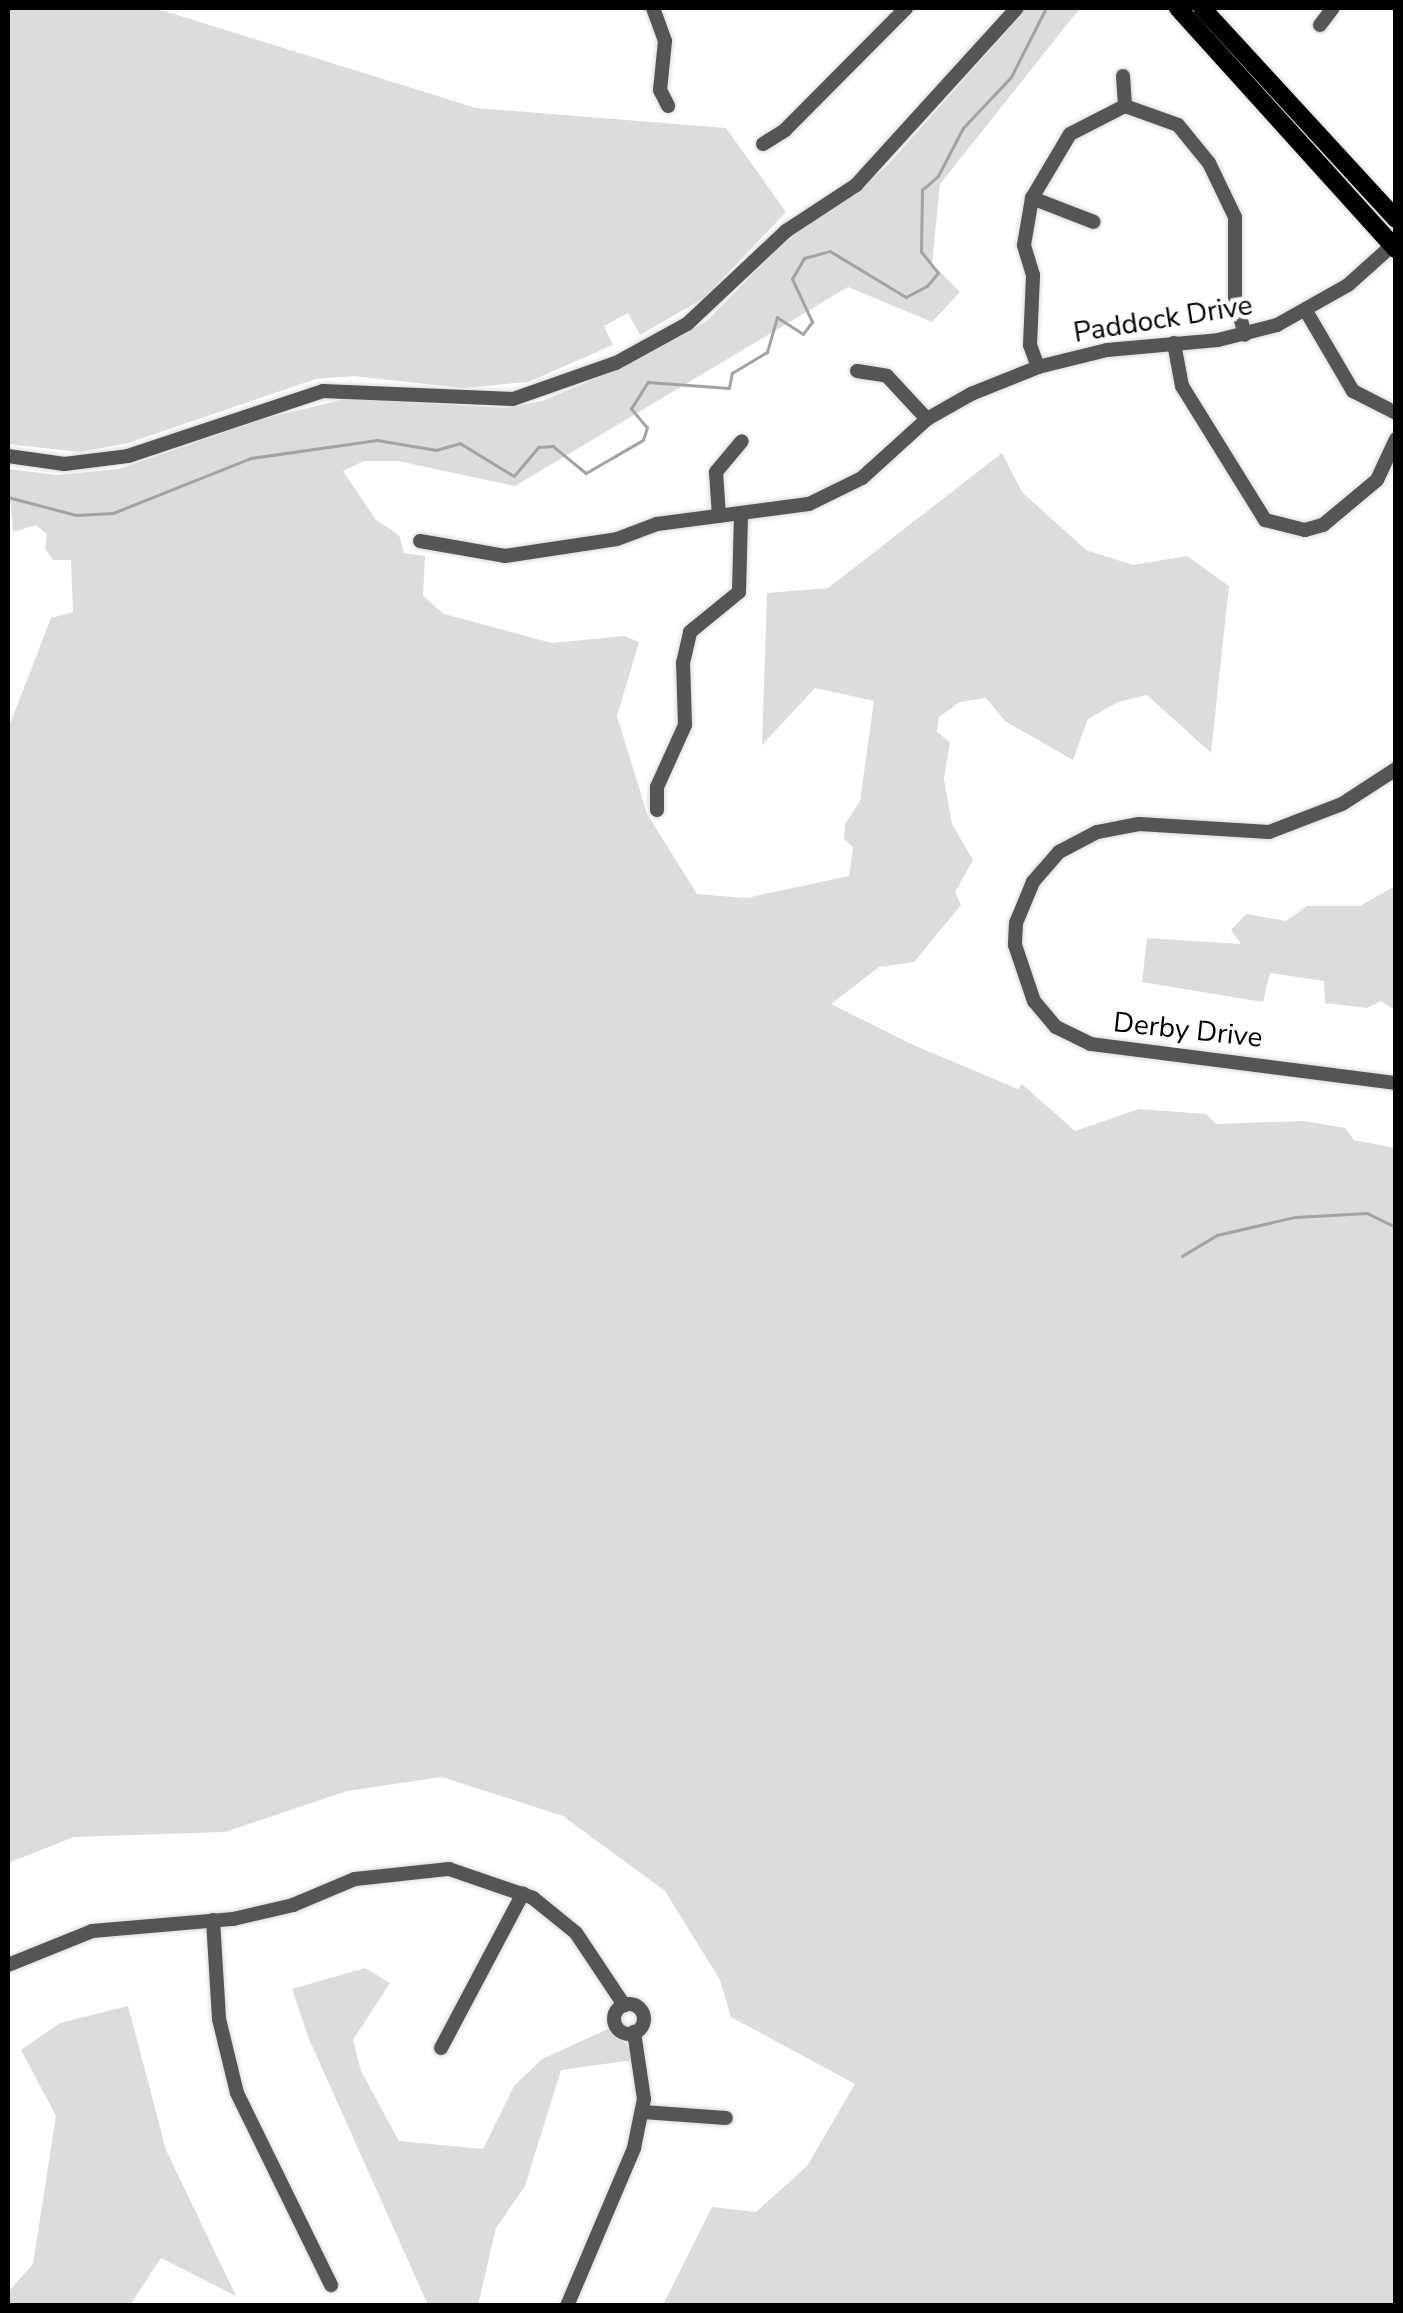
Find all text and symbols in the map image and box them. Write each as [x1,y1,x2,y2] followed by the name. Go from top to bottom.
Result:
[1071,288,1255,350] street label: Paddock Drive
[1112,1005,1264,1055] street label: Derby Drive

